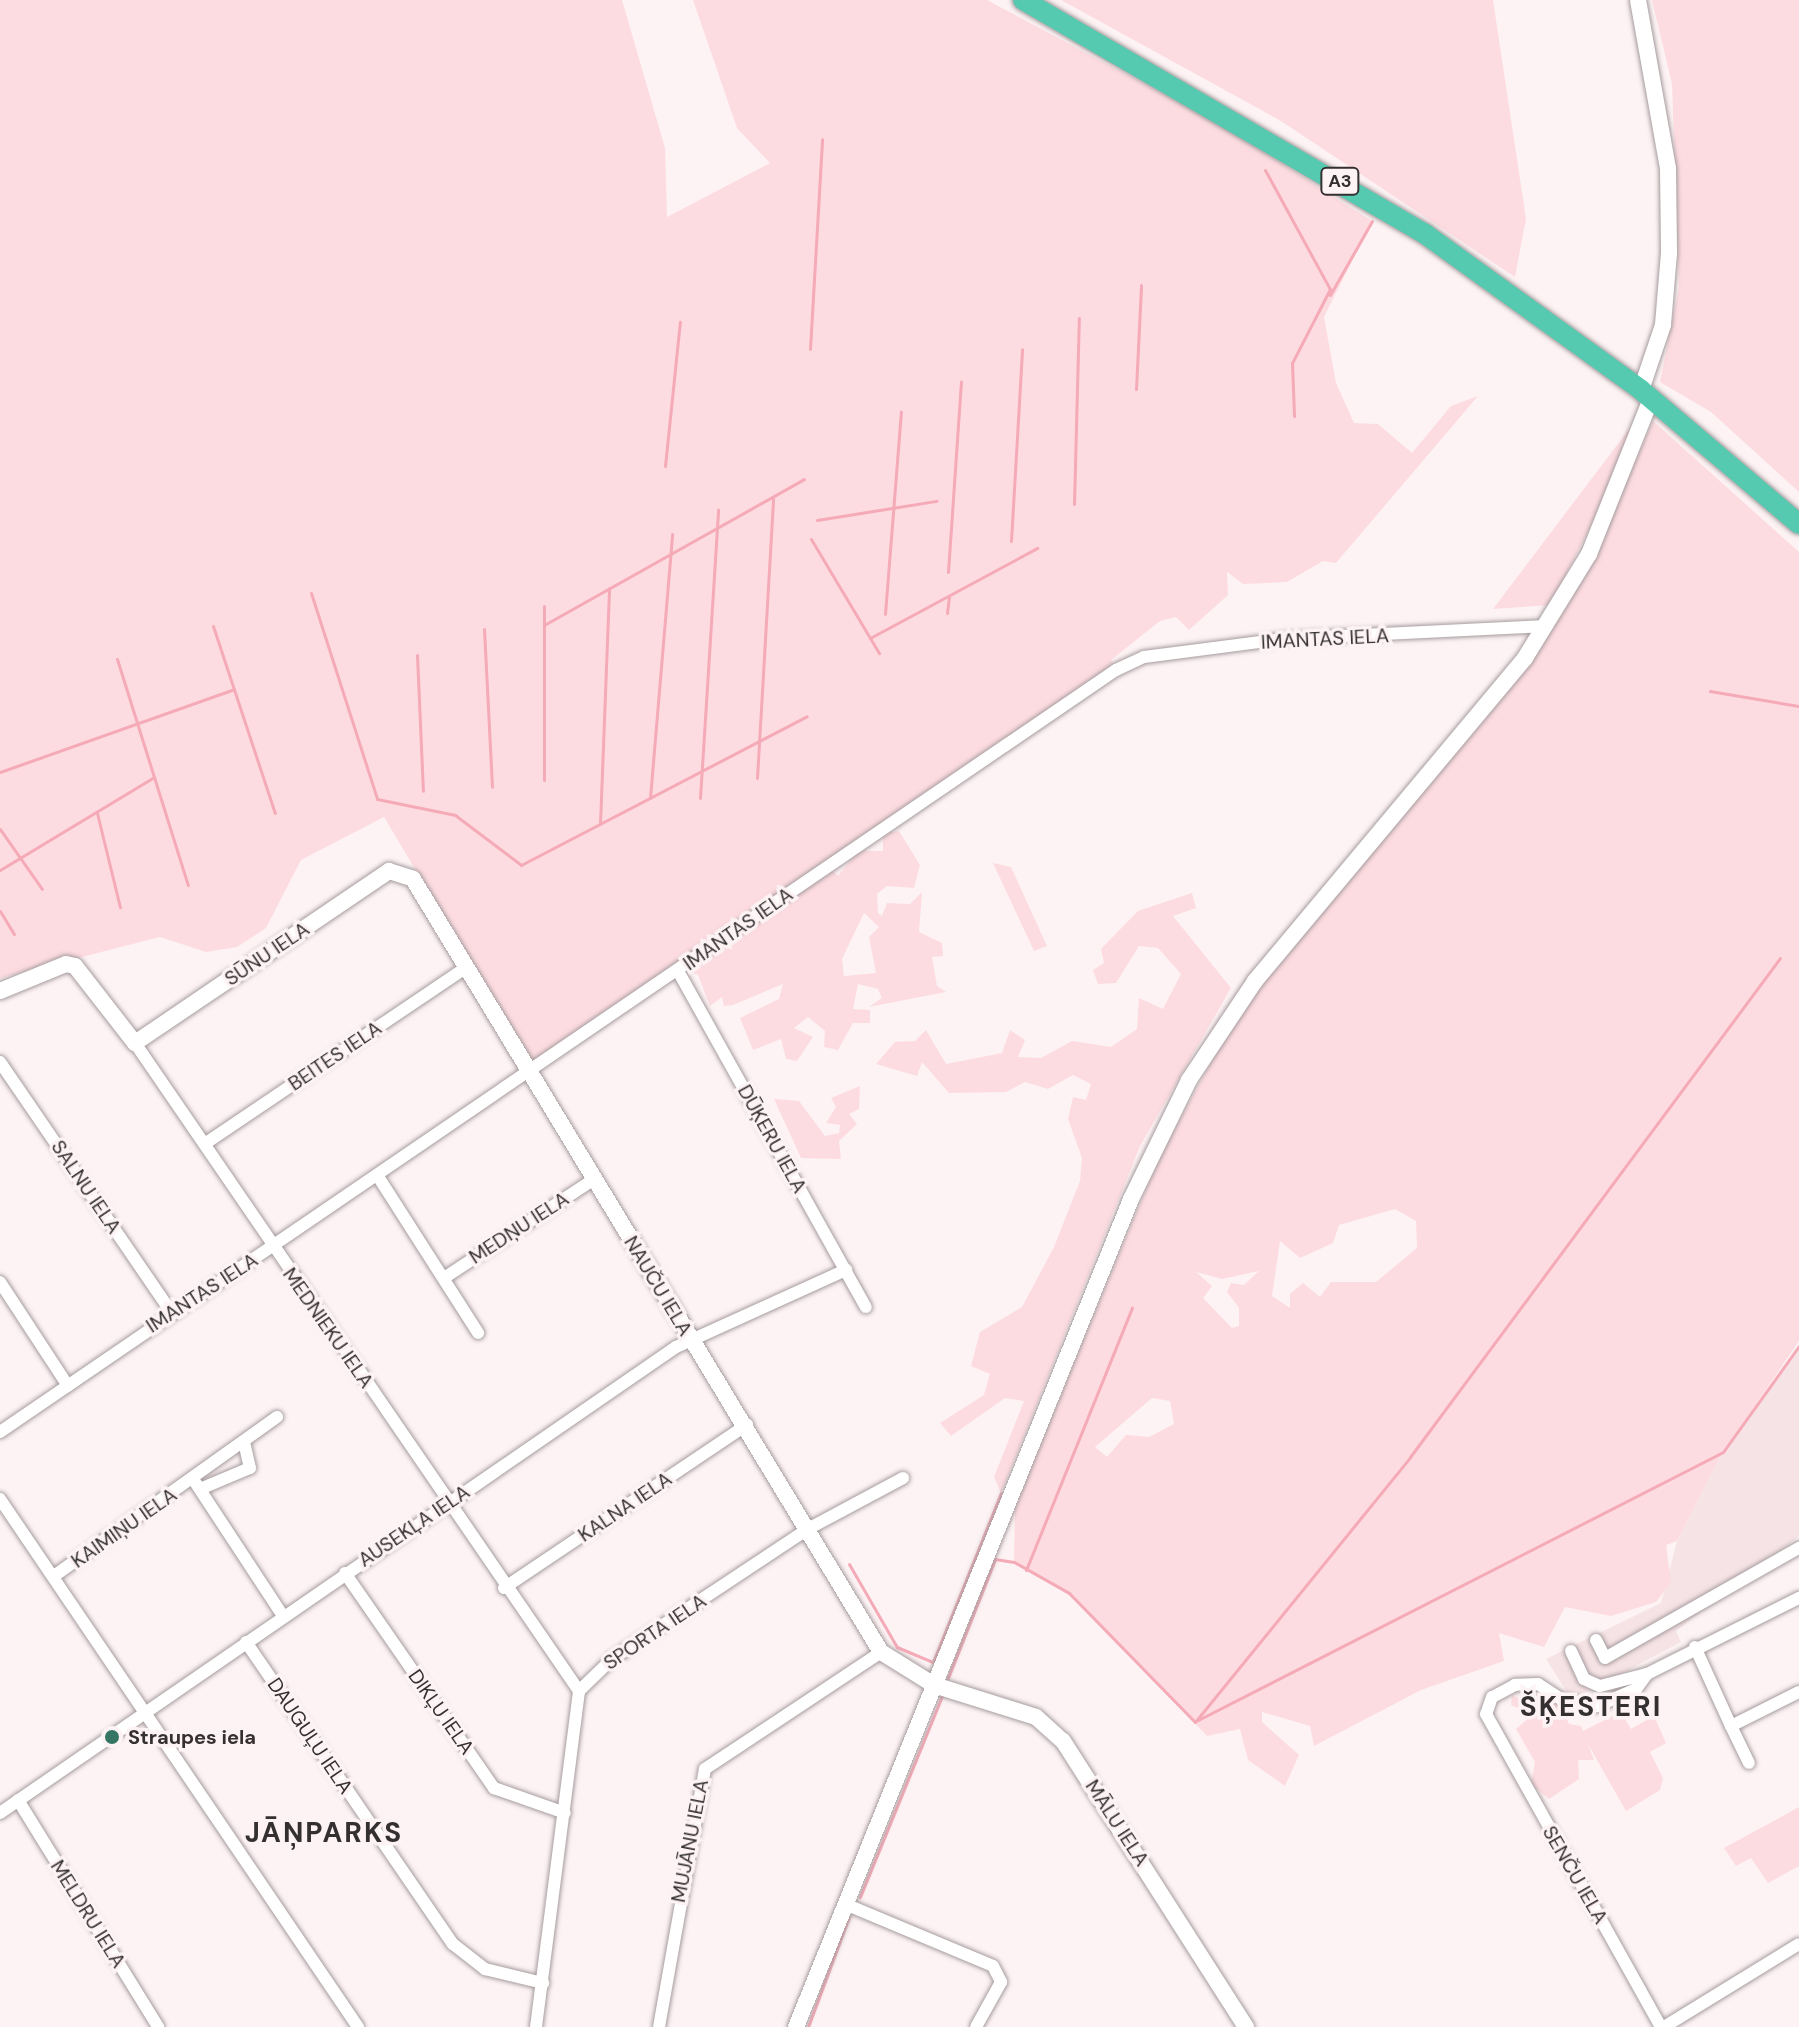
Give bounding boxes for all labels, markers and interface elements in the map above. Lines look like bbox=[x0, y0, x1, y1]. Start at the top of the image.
road number: A3 bbox=[1320, 167, 1360, 195]
street label: IMANTAS IELA bbox=[1260, 624, 1390, 654]
street label: IMANTAS IELA bbox=[679, 882, 797, 976]
street label: SŪNU IELA bbox=[220, 917, 314, 991]
street label: BEITES IELA bbox=[284, 1016, 386, 1096]
street label: DŪĶERU IELA bbox=[732, 1081, 812, 1197]
street label: SALNU IELA bbox=[46, 1136, 126, 1238]
street label: MEDŅU IELA bbox=[465, 1187, 573, 1269]
street label: NAUČU IELA bbox=[619, 1232, 697, 1340]
street label: IMANTAS IELA bbox=[142, 1248, 262, 1338]
street label: MEDNIEKU IELA bbox=[278, 1263, 378, 1393]
street label: KALNA IELA bbox=[574, 1467, 676, 1547]
street label: AUSEKĻA IELA bbox=[354, 1480, 474, 1572]
street label: KAIMIŅU IELA bbox=[67, 1483, 181, 1573]
street label: SPORTA IELA bbox=[599, 1589, 711, 1675]
street label: DIKĻU IELA bbox=[403, 1665, 479, 1759]
street label: DAUGUĻU IELA bbox=[262, 1673, 358, 1799]
district label: ŠĶESTERI bbox=[1520, 1690, 1662, 1724]
place label: Straupes iela bbox=[128, 1725, 256, 1749]
marker: Straupes iela bbox=[103, 1728, 121, 1746]
street label: MĀLU IELA bbox=[1080, 1775, 1154, 1871]
street label: MUJĀNU IELA bbox=[666, 1778, 714, 1904]
district label: JĀŅPARKS bbox=[245, 1816, 403, 1850]
street label: SENČU IELA bbox=[1537, 1822, 1613, 1928]
street label: MELDRU IELA bbox=[45, 1856, 131, 1972]

